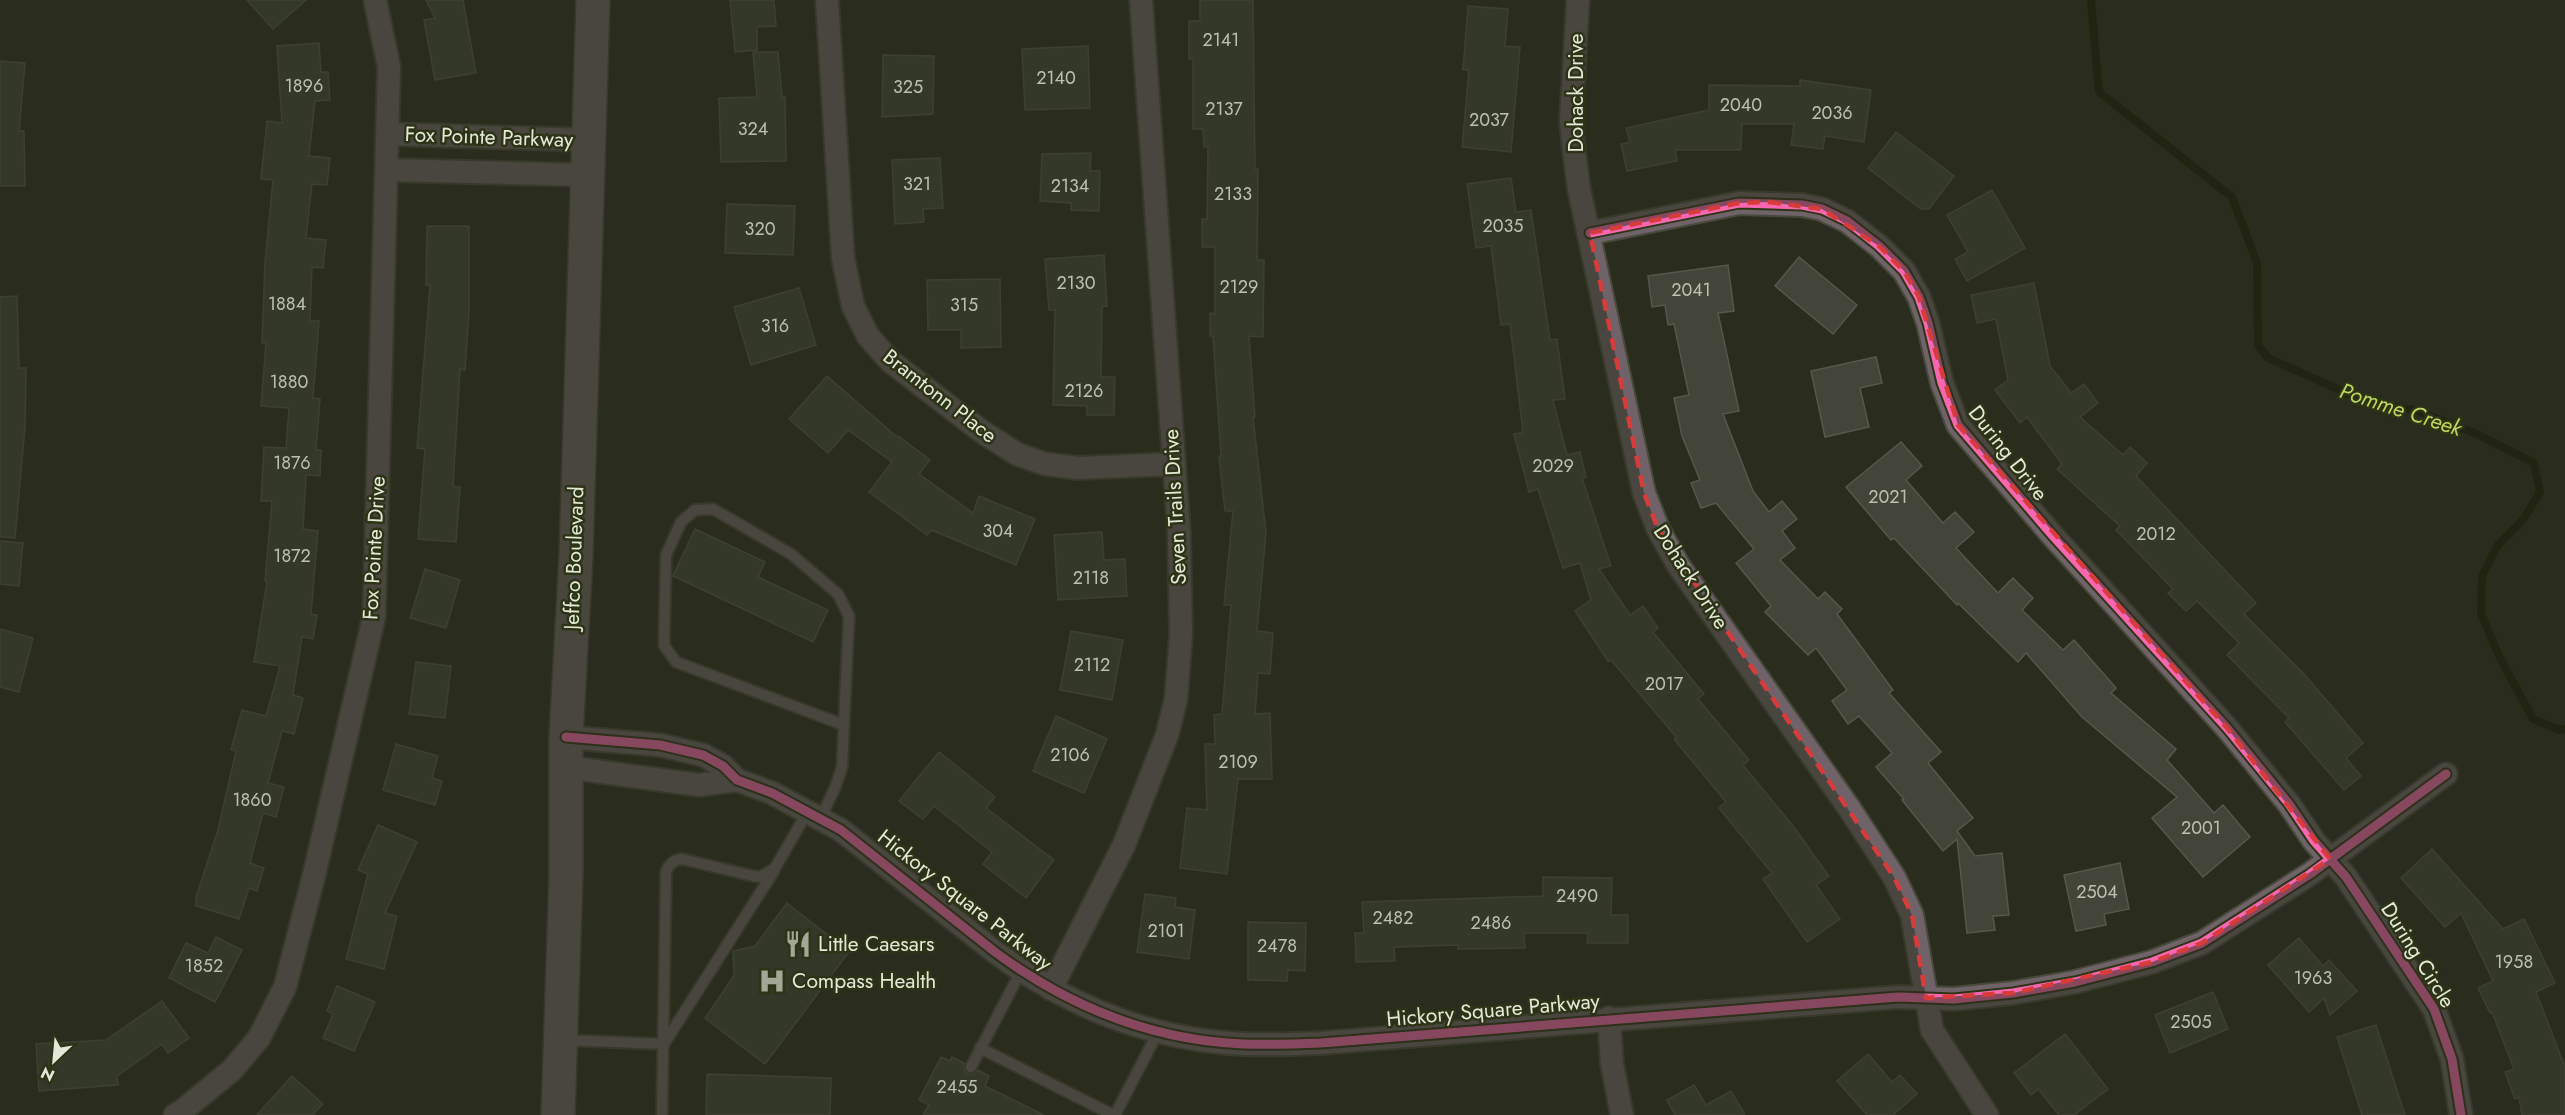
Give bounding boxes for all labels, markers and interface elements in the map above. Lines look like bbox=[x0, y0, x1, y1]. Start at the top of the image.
house number: 2141 bbox=[1203, 27, 1239, 53]
street label: Dohack Drive bbox=[1561, 33, 1591, 153]
house number: 2140 bbox=[1036, 65, 1076, 91]
house number: 1896 bbox=[285, 73, 323, 99]
house number: 325 bbox=[893, 74, 923, 100]
house number: 2040 bbox=[1720, 92, 1762, 118]
house number: 2137 bbox=[1205, 96, 1243, 122]
house number: 2036 bbox=[1811, 100, 1853, 126]
house number: 2037 bbox=[1469, 107, 1510, 133]
house number: 324 bbox=[738, 116, 768, 142]
street label: Fox Pointe Parkway bbox=[404, 119, 574, 155]
house number: 321 bbox=[903, 171, 931, 197]
house number: 2134 bbox=[1051, 173, 1089, 199]
house number: 2133 bbox=[1214, 181, 1252, 207]
house number: 2035 bbox=[1482, 213, 1524, 239]
house number: 320 bbox=[745, 216, 776, 242]
house number: 2130 bbox=[1057, 270, 1096, 296]
house number: 2129 bbox=[1220, 274, 1258, 300]
house number: 2041 bbox=[1671, 277, 1711, 303]
house number: 1884 bbox=[268, 291, 306, 317]
house number: 315 bbox=[950, 292, 978, 318]
house number: 316 bbox=[761, 313, 789, 339]
street label: Bramtonn Place bbox=[877, 342, 1004, 450]
house number: 1880 bbox=[270, 369, 308, 395]
water label: Pomme Creek bbox=[2336, 374, 2468, 444]
house number: 2126 bbox=[1065, 378, 1103, 404]
street label: During Drive bbox=[1961, 399, 2055, 507]
street label: Seven Trails Drive bbox=[1156, 428, 1194, 586]
house number: 1876 bbox=[273, 450, 311, 476]
house number: 2029 bbox=[1532, 453, 1574, 479]
street label: Fox Pointe Drive bbox=[355, 475, 393, 621]
house number: 2021 bbox=[1868, 484, 1908, 510]
street label: Jeffco Boulevard bbox=[556, 486, 591, 633]
house number: 304 bbox=[982, 518, 1014, 544]
street label: Dohack Drive bbox=[1646, 519, 1736, 635]
house number: 2012 bbox=[2136, 521, 2176, 547]
house number: 1872 bbox=[273, 543, 311, 569]
house number: 2118 bbox=[1073, 565, 1109, 591]
house number: 2112 bbox=[1074, 652, 1110, 678]
house number: 2017 bbox=[1645, 671, 1684, 697]
house number: 2106 bbox=[1050, 742, 1090, 768]
house number: 2109 bbox=[1218, 749, 1258, 775]
house number: 1860 bbox=[232, 787, 272, 813]
house number: 2001 bbox=[2181, 815, 2221, 841]
street label: Hickory Square Parkway bbox=[871, 822, 1059, 978]
house number: 2504 bbox=[2076, 879, 2118, 905]
house number: 2490 bbox=[1556, 883, 1598, 909]
street label: During Circle bbox=[2374, 896, 2463, 1014]
house number: 2482 bbox=[1373, 905, 1413, 931]
house number: 2486 bbox=[1471, 910, 1511, 936]
house number: 2101 bbox=[1147, 918, 1185, 944]
restaurant icon: Little Caesars bbox=[783, 929, 813, 959]
place label: Little Caesars bbox=[818, 929, 934, 959]
house number: 2478 bbox=[1257, 933, 1297, 959]
house number: 1958 bbox=[2495, 949, 2533, 975]
house number: 1852 bbox=[185, 953, 223, 979]
house number: 1963 bbox=[2294, 965, 2333, 991]
hospital icon: Compass Health bbox=[757, 966, 787, 996]
place label: Compass Health bbox=[792, 966, 936, 996]
street label: Hickory Square Parkway bbox=[1385, 986, 1602, 1034]
house number: 2505 bbox=[2170, 1009, 2212, 1035]
north arrow bbox=[24, 1031, 84, 1091]
text: N bbox=[37, 1061, 58, 1087]
house number: 2455 bbox=[936, 1074, 978, 1100]

